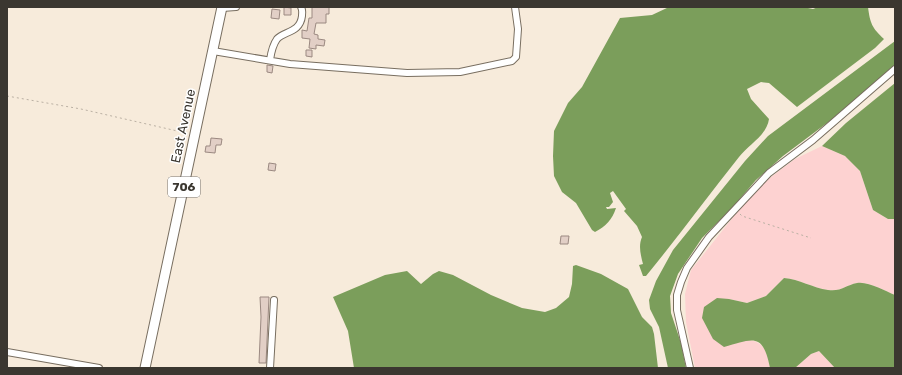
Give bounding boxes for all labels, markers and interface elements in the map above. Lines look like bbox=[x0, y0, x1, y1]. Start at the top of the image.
street label: East Avenue bbox=[168, 88, 198, 164]
road number: 706 bbox=[168, 177, 200, 197]

